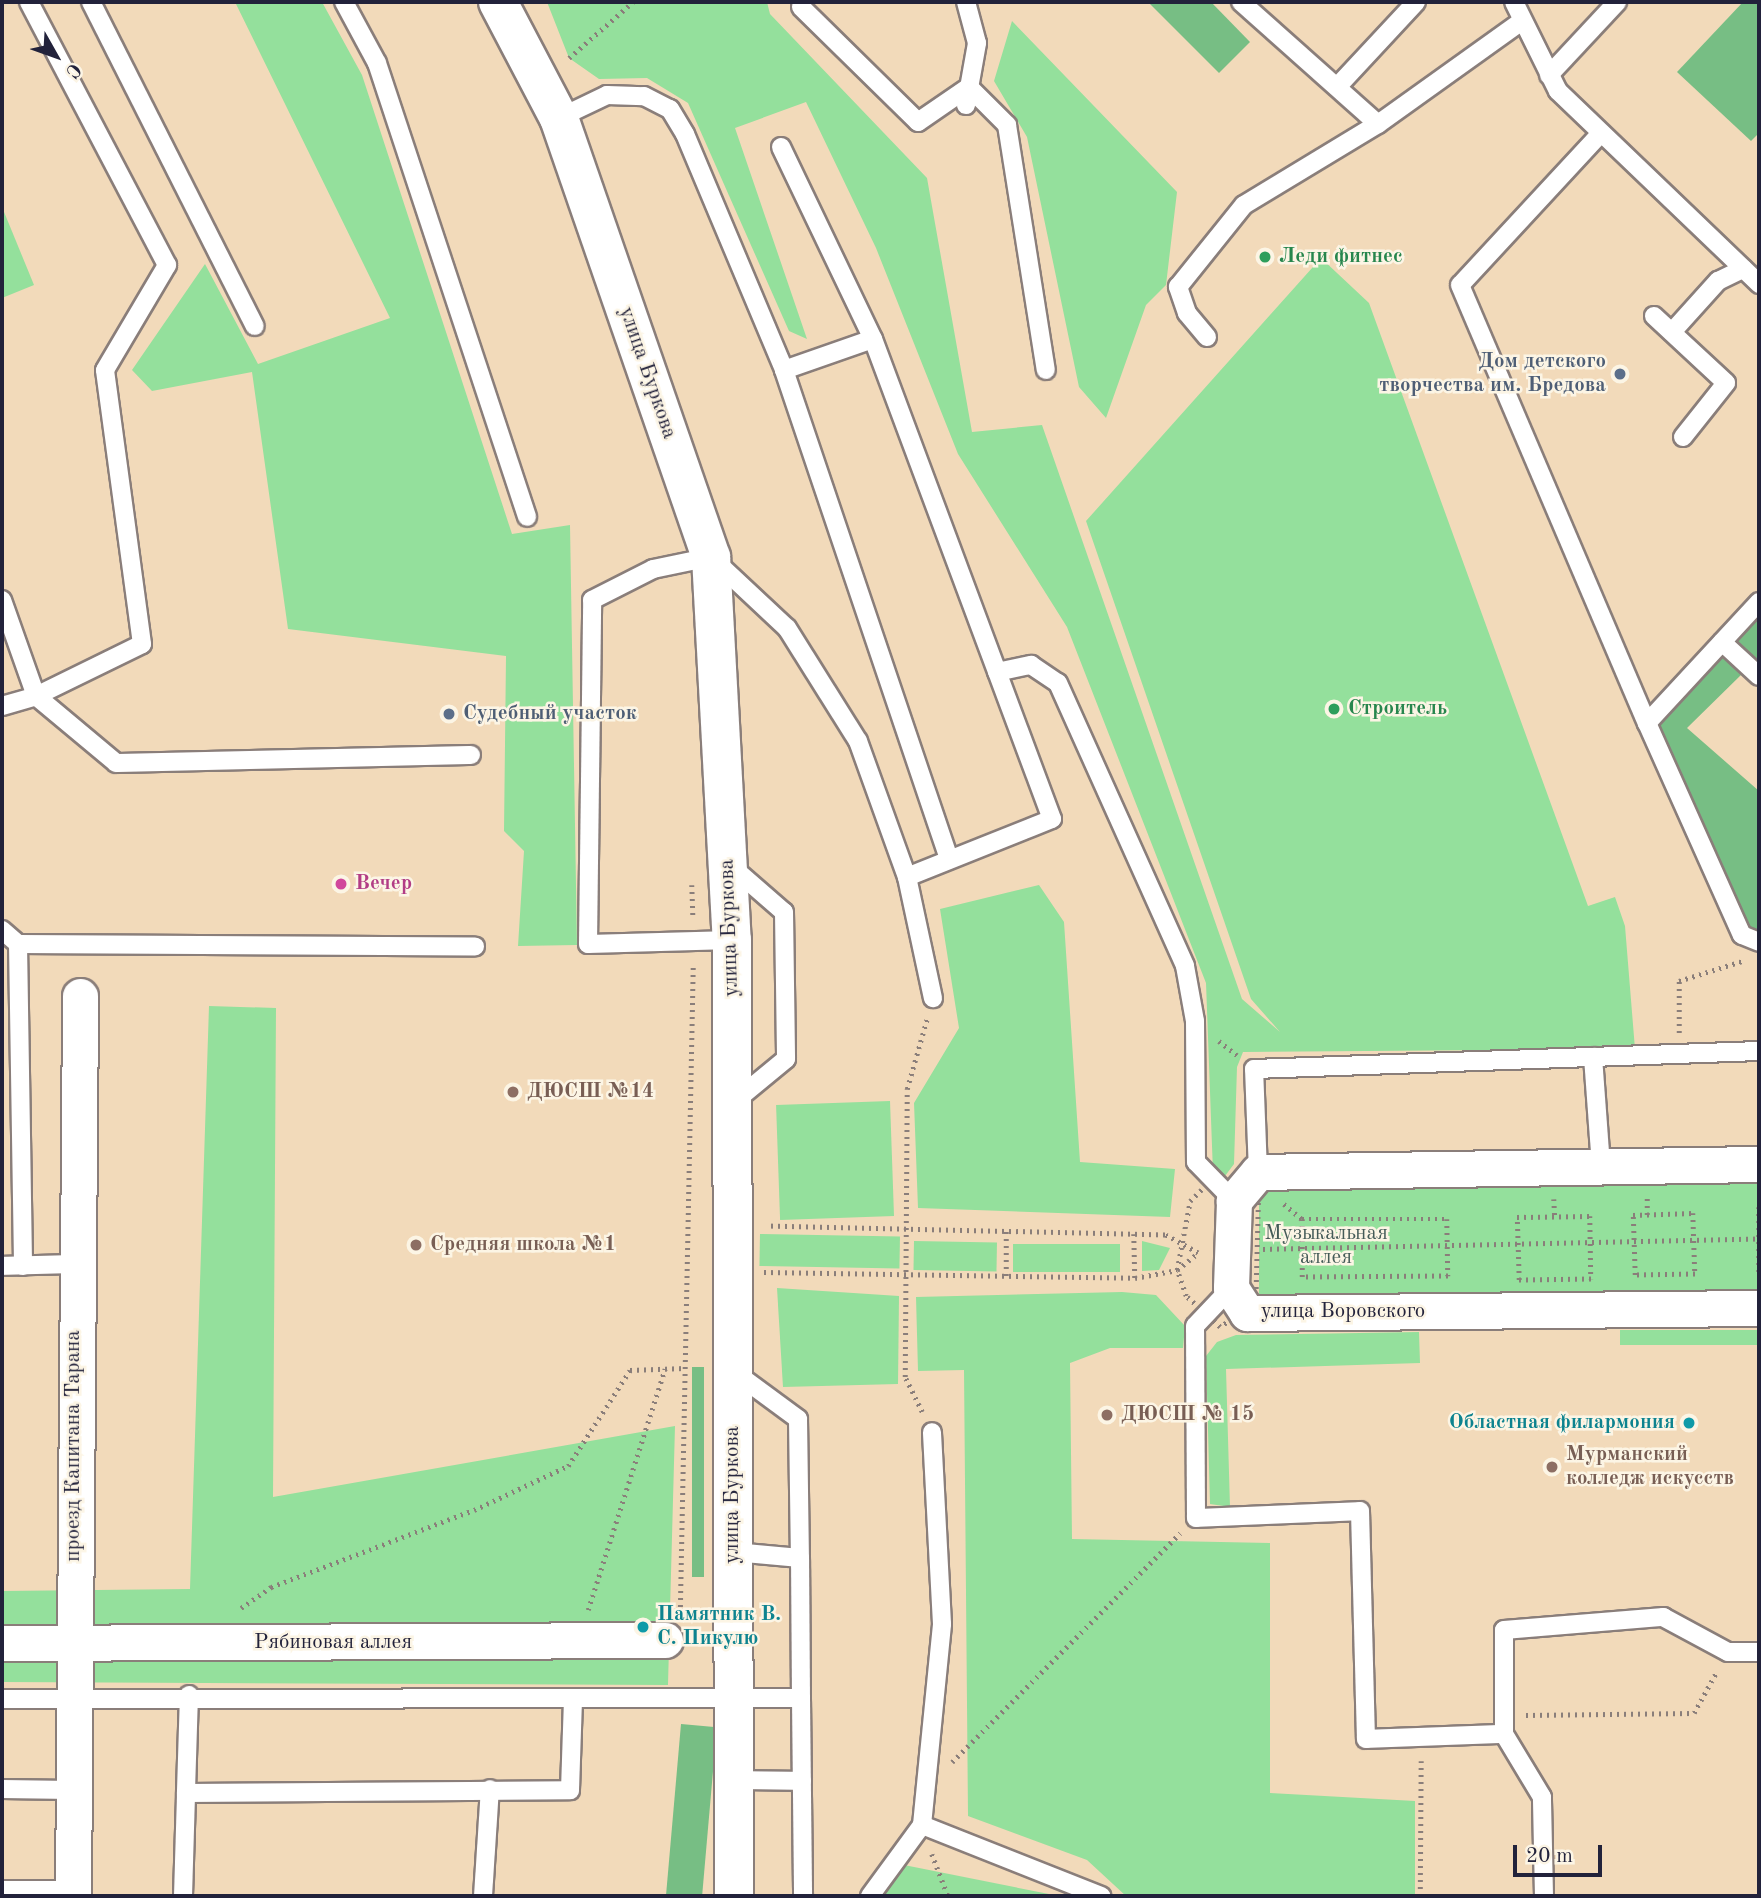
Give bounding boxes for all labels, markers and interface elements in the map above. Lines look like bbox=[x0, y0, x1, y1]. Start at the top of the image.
north arrow bbox=[21, 21, 91, 91]
text: С bbox=[61, 59, 84, 81]
place label: Леди фитнес bbox=[1279, 244, 1403, 270]
marker: Леди фитнес bbox=[1257, 249, 1273, 265]
street label: улица Буркова bbox=[613, 304, 681, 442]
place label: Дом детского творчества им. Бредова bbox=[1379, 349, 1606, 399]
marker: Дом детского творчества им. Бредова bbox=[1612, 366, 1628, 382]
place label: Строитель bbox=[1348, 696, 1447, 722]
place label: Судебный участок bbox=[463, 701, 637, 727]
marker: Строитель bbox=[1326, 701, 1342, 717]
marker: Судебный участок bbox=[441, 706, 457, 722]
street label: улица Буркова bbox=[715, 859, 745, 997]
place label: Вечер bbox=[355, 871, 412, 897]
marker: Вечер bbox=[333, 876, 349, 892]
place label: ДЮСШ №14 bbox=[527, 1079, 654, 1105]
marker: ДЮСШ №14 bbox=[505, 1084, 521, 1100]
park label: Музыкальная аллея bbox=[1264, 1221, 1388, 1271]
place label: Средняя школа №1 bbox=[430, 1232, 616, 1258]
marker: Средняя школа №1 bbox=[408, 1237, 424, 1253]
street label: улица Воровского bbox=[1261, 1299, 1425, 1325]
street label: проезд Капитана Тарана bbox=[61, 1330, 87, 1562]
place label: ДЮСШ № 15 bbox=[1121, 1402, 1254, 1428]
marker: ДЮСШ № 15 bbox=[1099, 1407, 1115, 1423]
place label: Областная филармония bbox=[1449, 1410, 1675, 1436]
marker: Областная филармония bbox=[1681, 1415, 1697, 1431]
street label: улица Буркова bbox=[720, 1426, 746, 1564]
place label: Мурманский колледж искусств bbox=[1566, 1442, 1734, 1492]
marker: Мурманский колледж искусств bbox=[1544, 1459, 1560, 1475]
place label: Памятник В. С. Пикулю bbox=[657, 1602, 781, 1652]
marker: Памятник В. С. Пикулю bbox=[635, 1619, 651, 1635]
street label: Рябиновая аллея bbox=[254, 1630, 412, 1656]
scale bar bbox=[1516, 1832, 1605, 1876]
text: 20 m bbox=[1526, 1846, 1573, 1867]

